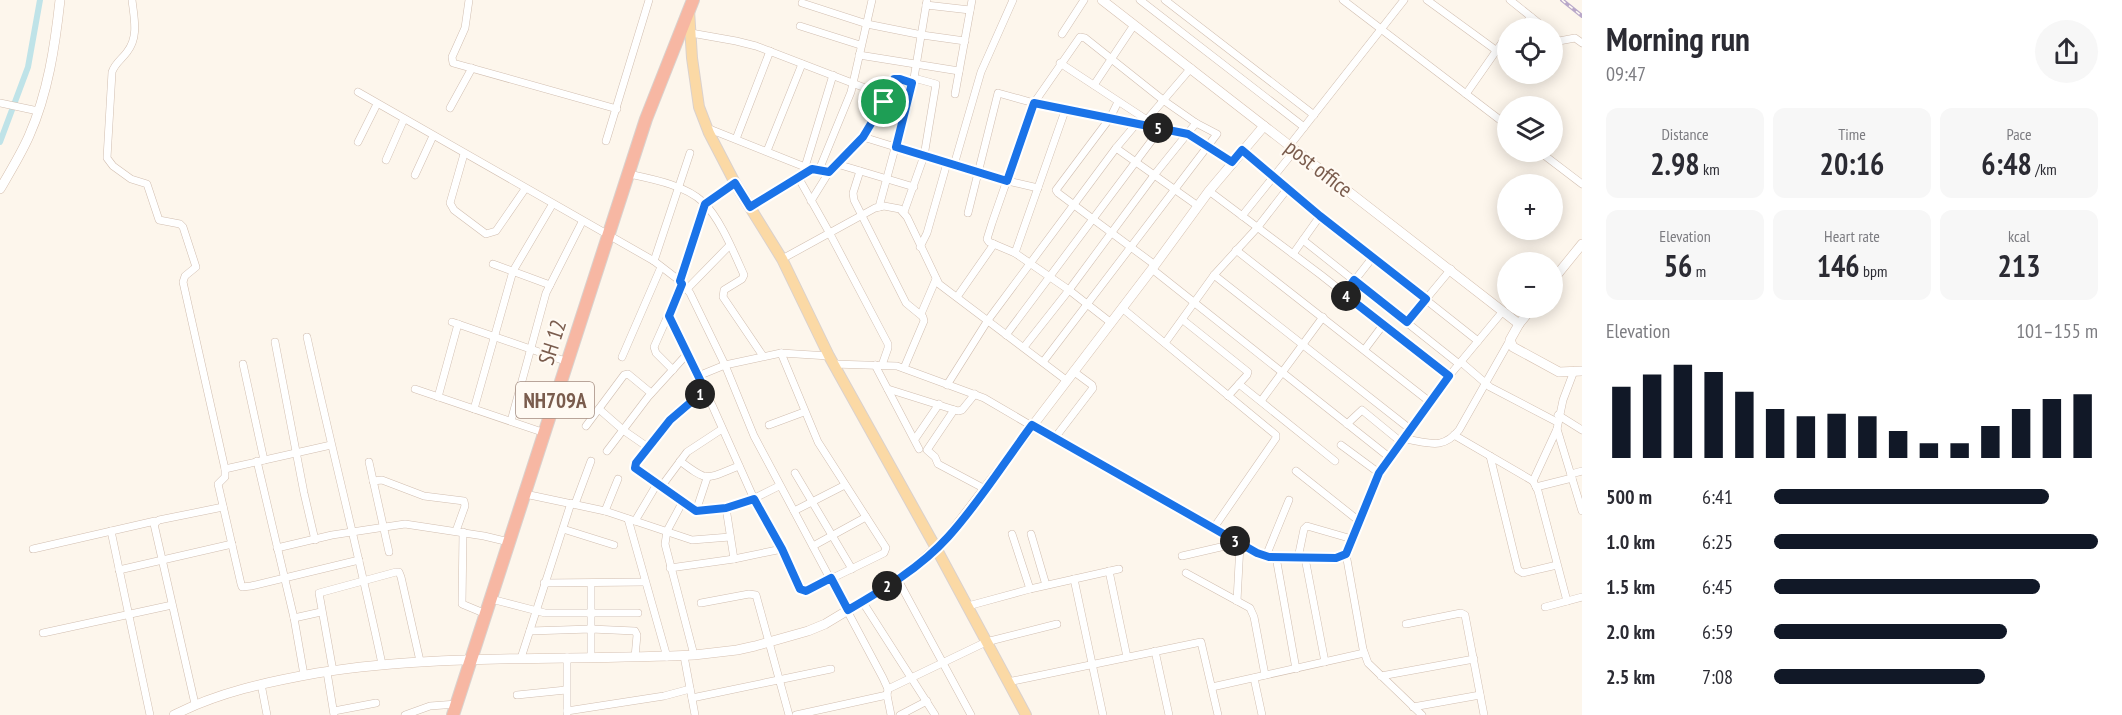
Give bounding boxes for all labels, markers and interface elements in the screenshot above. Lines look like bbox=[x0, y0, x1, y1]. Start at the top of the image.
text: Morning run bbox=[1606, 17, 1750, 60]
map controls bbox=[1497, 18, 1563, 318]
button: locate bbox=[1497, 18, 1563, 84]
button: share bbox=[2035, 20, 2098, 83]
text: 09:47 bbox=[1606, 61, 1646, 87]
pin bbox=[858, 76, 909, 127]
icon: arrive bbox=[867, 85, 900, 118]
button: layers bbox=[1497, 96, 1563, 162]
pin: 5 bbox=[1143, 113, 1173, 143]
text: 5 bbox=[1154, 118, 1162, 138]
text: Distance bbox=[1661, 124, 1709, 144]
text: Time bbox=[1838, 124, 1866, 144]
text: Pace bbox=[2006, 124, 2032, 144]
street label: post office bbox=[1280, 133, 1358, 203]
text: 2.98 bbox=[1650, 144, 1700, 183]
text: 20:16 bbox=[1820, 144, 1884, 183]
text: 6:48 bbox=[1981, 144, 2032, 183]
text: km bbox=[1700, 159, 1720, 179]
text: /km bbox=[2032, 159, 2057, 179]
button: + bbox=[1497, 174, 1563, 240]
text: Elevation bbox=[1659, 226, 1711, 246]
text: Heart rate bbox=[1824, 226, 1880, 246]
text: kcal bbox=[2008, 226, 2030, 246]
text: 56 bbox=[1664, 246, 1692, 285]
text: 146 bbox=[1817, 246, 1860, 285]
text: 213 bbox=[1997, 246, 2041, 285]
button: − bbox=[1497, 252, 1563, 318]
text: m bbox=[1692, 261, 1706, 281]
text: bpm bbox=[1860, 261, 1887, 281]
pin: 4 bbox=[1331, 281, 1361, 311]
text: 4 bbox=[1342, 286, 1350, 306]
street label: SH 12 bbox=[532, 316, 572, 368]
text: Elevation bbox=[1606, 318, 1670, 344]
text: 101–155 m bbox=[2016, 318, 2098, 344]
pin: 1 bbox=[685, 379, 715, 409]
road number: NH709A bbox=[516, 382, 594, 418]
text: 1 bbox=[696, 384, 704, 404]
text: 500 m bbox=[1606, 484, 1652, 510]
text: 6:41 bbox=[1702, 484, 1733, 510]
pin: 3 bbox=[1220, 526, 1250, 556]
text: 1.0 km bbox=[1606, 529, 1655, 555]
text: 6:25 bbox=[1702, 529, 1733, 555]
text: 3 bbox=[1231, 531, 1239, 551]
pin: 2 bbox=[872, 571, 902, 601]
text: 1.5 km bbox=[1606, 574, 1655, 600]
text: 6:45 bbox=[1702, 574, 1733, 600]
text: 2 bbox=[883, 576, 891, 596]
text: 2.0 km bbox=[1606, 619, 1655, 645]
text: 6:59 bbox=[1702, 619, 1733, 645]
text: 2.5 km bbox=[1606, 664, 1655, 690]
text: 7:08 bbox=[1702, 664, 1733, 690]

